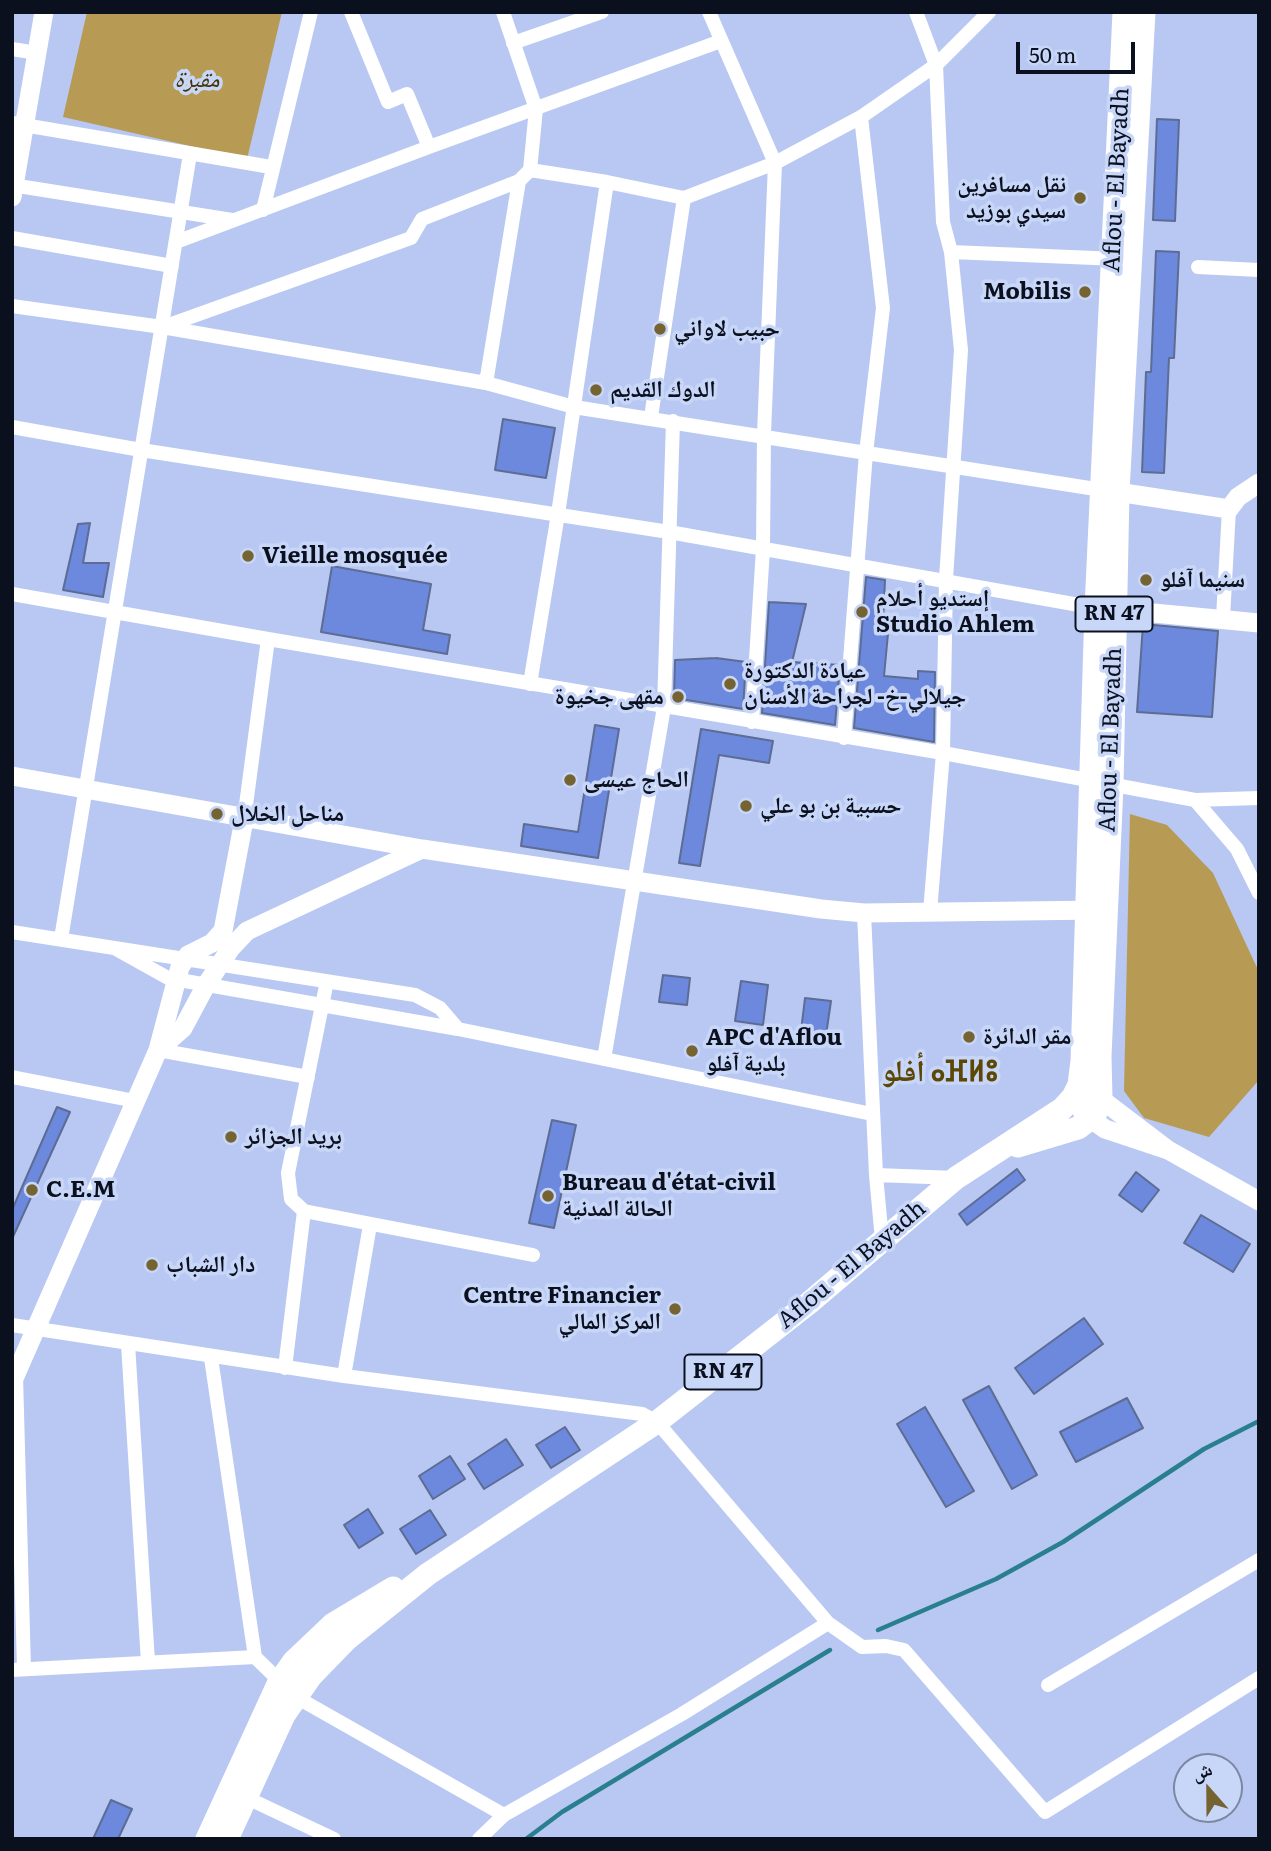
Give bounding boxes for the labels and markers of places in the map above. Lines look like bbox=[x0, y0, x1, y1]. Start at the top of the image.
place label: نقل مسافرين سيدي بوزيد bbox=[957, 171, 1066, 225]
marker: نقل مسافرين سيدي بوزيد bbox=[1072, 190, 1088, 206]
place label: Mobilis bbox=[983, 278, 1071, 306]
marker: Mobilis bbox=[1077, 284, 1093, 300]
place label: حبيب لاواني bbox=[674, 315, 780, 343]
marker: حبيب لاواني bbox=[652, 321, 668, 337]
place label: الدوك القديم bbox=[610, 376, 716, 404]
marker: الدوك القديم bbox=[588, 382, 604, 398]
place label: Vieille mosquée bbox=[262, 542, 448, 570]
marker: Vieille mosquée bbox=[240, 548, 256, 564]
place label: سنيما آفلو bbox=[1160, 566, 1245, 594]
marker: سنيما آفلو bbox=[1138, 572, 1154, 588]
place label: إستديو أحلام Studio Ahlem bbox=[876, 585, 1035, 639]
marker: إستديو أحلام Studio Ahlem bbox=[854, 604, 870, 620]
place label: عيادة الدكتورة جيلالي-خ- لجراحة الأسنان bbox=[744, 657, 966, 711]
marker: عيادة الدكتورة جيلالي-خ- لجراحة الأسنان bbox=[722, 676, 738, 692]
place label: مقهى جخيوة bbox=[555, 683, 664, 711]
marker: مقهى جخيوة bbox=[670, 689, 686, 705]
place label: الحاج عيسى bbox=[584, 766, 689, 794]
marker: الحاج عيسى bbox=[562, 772, 578, 788]
place label: حسبية بن بو علي bbox=[760, 792, 902, 820]
marker: حسبية بن بو علي bbox=[738, 798, 754, 814]
place label: مناحل الخلال bbox=[231, 800, 344, 828]
marker: مناحل الخلال bbox=[209, 806, 225, 822]
place label: مقر الدائرة bbox=[983, 1023, 1071, 1051]
place label: APC d'Aflou بلدية آفلو bbox=[706, 1024, 842, 1078]
marker: مقر الدائرة bbox=[961, 1029, 977, 1045]
marker: APC d'Aflou بلدية آفلو bbox=[684, 1043, 700, 1059]
place label: بريد الجزائر bbox=[245, 1123, 342, 1151]
marker: بريد الجزائر bbox=[223, 1129, 239, 1145]
place label: Bureau d'état-civil الحالة المدنية bbox=[562, 1169, 776, 1223]
place label: C.E.M bbox=[46, 1176, 115, 1204]
marker: C.E.M bbox=[24, 1182, 40, 1198]
marker: Bureau d'état-civil الحالة المدنية bbox=[540, 1188, 556, 1204]
place label: دار الشباب bbox=[166, 1251, 255, 1279]
marker: دار الشباب bbox=[144, 1257, 160, 1273]
place label: Centre Financier المركز المالي bbox=[463, 1282, 661, 1336]
marker: Centre Financier المركز المالي bbox=[667, 1301, 683, 1317]

